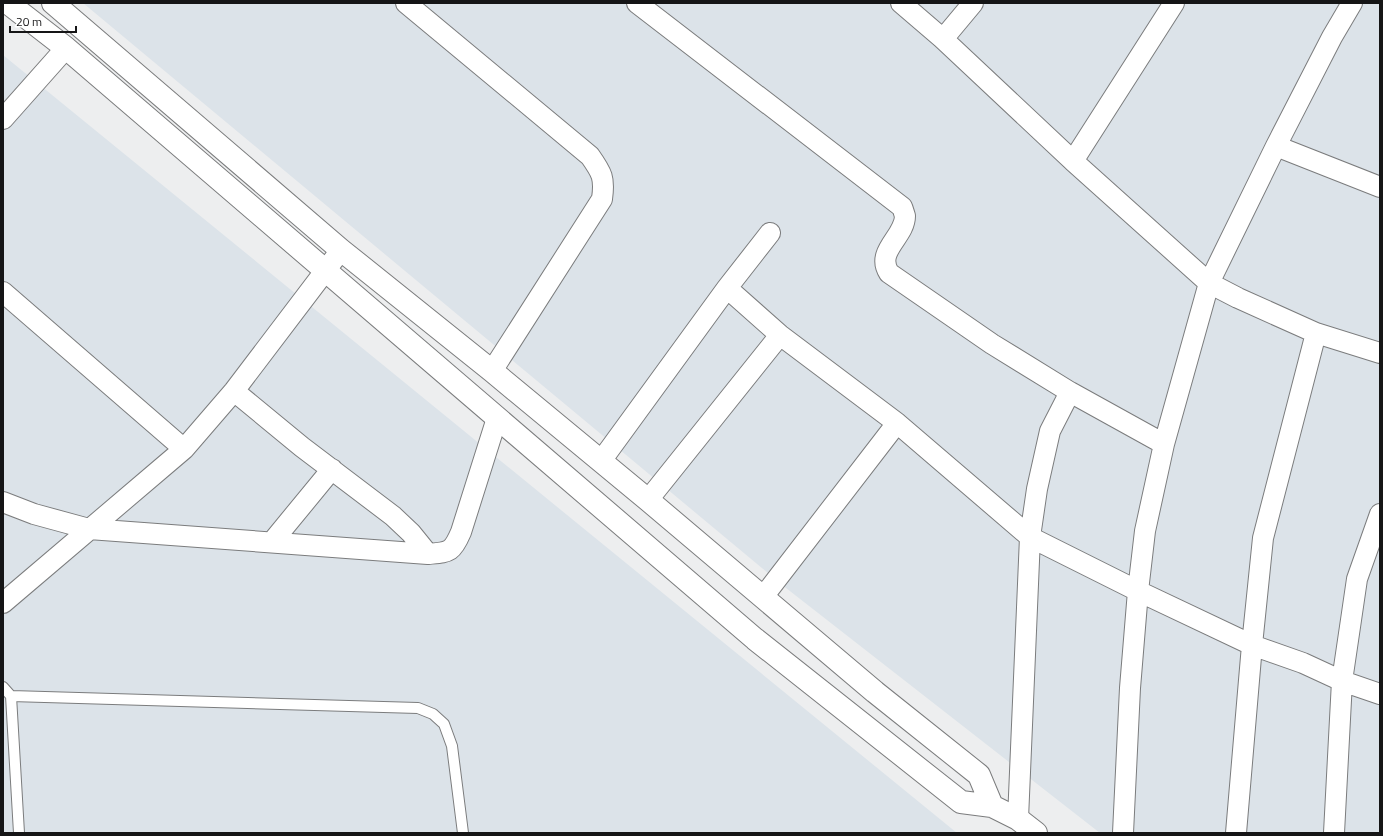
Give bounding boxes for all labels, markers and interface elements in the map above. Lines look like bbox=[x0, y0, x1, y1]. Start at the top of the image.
scale bar bbox=[10, 8, 76, 34]
text: 20 m bbox=[16, 12, 42, 31]

